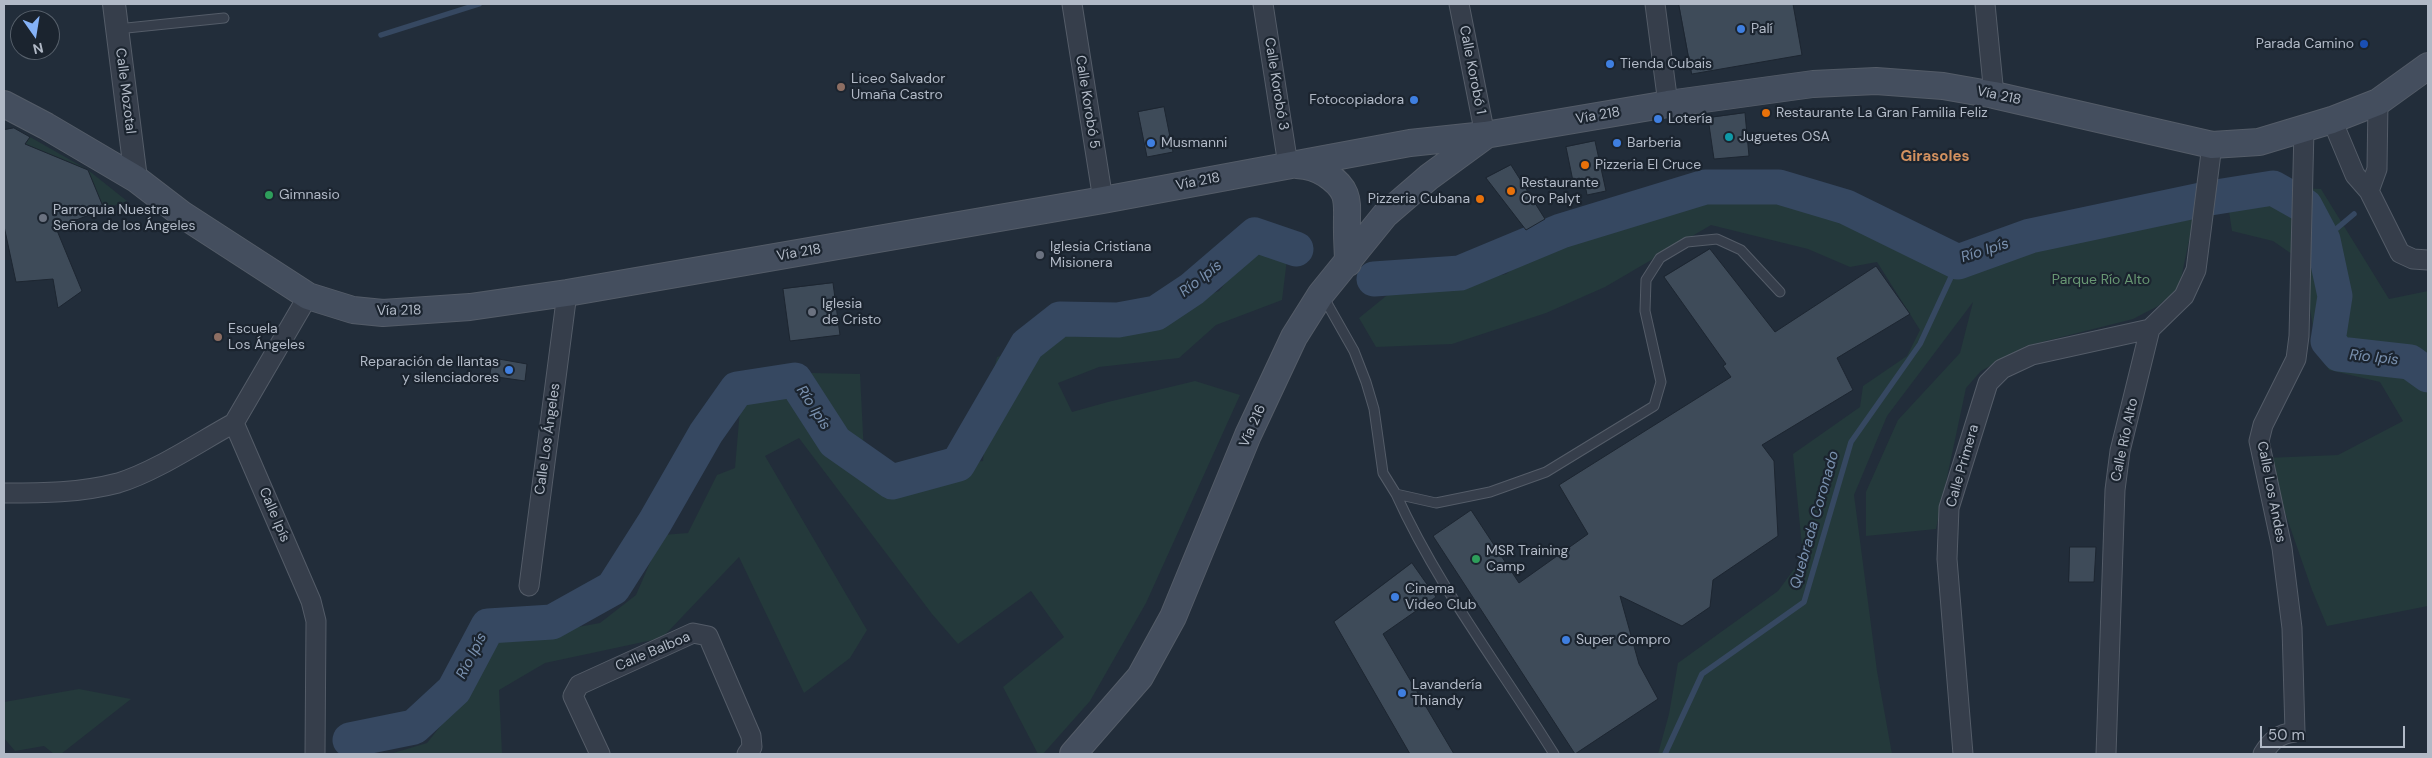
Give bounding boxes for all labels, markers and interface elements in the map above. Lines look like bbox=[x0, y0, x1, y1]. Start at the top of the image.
north arrow bbox=[10, 10, 60, 60]
place label: Palí bbox=[1751, 21, 1773, 37]
marker: Palí bbox=[1735, 23, 1747, 35]
street label: Calle Korobó 1 bbox=[1455, 24, 1489, 116]
street label: Calle Korobó 3 bbox=[1260, 36, 1292, 132]
place label: Parada Camino bbox=[2256, 36, 2354, 52]
marker: Parada Camino bbox=[2358, 38, 2370, 50]
text: N bbox=[31, 39, 45, 59]
street label: Calle Mozotal bbox=[111, 47, 139, 135]
street label: Calle Korobó 5 bbox=[1071, 54, 1103, 150]
place label: Tienda Cubais bbox=[1620, 56, 1712, 72]
marker: Tienda Cubais bbox=[1604, 58, 1616, 70]
place label: Liceo Salvador Umaña Castro bbox=[851, 71, 945, 104]
marker: Liceo Salvador Umaña Castro bbox=[835, 81, 847, 93]
street label: Vía 218 bbox=[1975, 83, 2023, 109]
place label: Fotocopiadora bbox=[1309, 92, 1404, 108]
marker: Fotocopiadora bbox=[1408, 94, 1420, 106]
street label: Vía 218 bbox=[1574, 104, 1622, 128]
place label: Restaurante La Gran Familia Feliz bbox=[1776, 105, 1988, 121]
marker: Restaurante La Gran Familia Feliz bbox=[1760, 107, 1772, 119]
place label: Lotería bbox=[1668, 111, 1712, 127]
marker: Lotería bbox=[1652, 113, 1664, 125]
place label: Juguetes OSA bbox=[1739, 129, 1830, 145]
marker: Juguetes OSA bbox=[1723, 131, 1735, 143]
place label: Musmanni bbox=[1161, 135, 1227, 151]
place label: Barberia bbox=[1627, 135, 1681, 151]
marker: Musmanni bbox=[1145, 137, 1157, 149]
marker: Barberia bbox=[1611, 137, 1623, 149]
district label: Girasoles bbox=[1901, 148, 1969, 166]
place label: Pizzeria El Cruce bbox=[1595, 157, 1701, 173]
marker: Pizzeria El Cruce bbox=[1579, 159, 1591, 171]
street label: Vía 218 bbox=[1174, 169, 1222, 195]
place label: Restaurante Oro Palyt bbox=[1521, 175, 1599, 208]
marker: Restaurante Oro Palyt bbox=[1505, 185, 1517, 197]
place label: Gimnasio bbox=[279, 187, 340, 203]
marker: Gimnasio bbox=[263, 189, 275, 201]
place label: Pizzeria Cubana bbox=[1368, 191, 1470, 207]
marker: Pizzeria Cubana bbox=[1474, 193, 1486, 205]
place label: Parroquia Nuestra Señora de los Ángeles bbox=[53, 202, 195, 234]
marker: Parroquia Nuestra Señora de los Ángeles bbox=[37, 212, 49, 224]
water label: Río Ipís bbox=[1959, 235, 2011, 267]
place label: Iglesia Cristiana Misionera bbox=[1050, 239, 1151, 272]
street label: Vía 218 bbox=[775, 241, 823, 265]
marker: Iglesia Cristiana Misionera bbox=[1034, 249, 1046, 261]
water label: Río Ipís bbox=[1176, 257, 1226, 301]
park label: Parque Río Alto bbox=[2052, 272, 2150, 288]
place label: Iglesia de Cristo bbox=[822, 296, 881, 328]
street label: Vía 218 bbox=[376, 302, 422, 320]
marker: Iglesia de Cristo bbox=[806, 306, 818, 318]
place label: Escuela Los Ángeles bbox=[228, 321, 305, 354]
marker: Escuela Los Ángeles bbox=[212, 331, 224, 343]
water label: Río Ipís bbox=[2349, 346, 2399, 370]
place label: Reparación de llantas y silenciadores bbox=[360, 354, 499, 387]
marker: Reparación de llantas y silenciadores bbox=[503, 364, 515, 376]
street label: Calle Los Ángeles bbox=[532, 382, 564, 496]
water label: Río Ipís bbox=[792, 382, 834, 434]
street label: Calle Río Alto bbox=[2108, 397, 2142, 483]
street label: Vía 216 bbox=[1236, 402, 1270, 450]
street label: Calle Primera bbox=[1943, 423, 1983, 509]
street label: Calle Los Andes bbox=[2253, 440, 2289, 544]
water label: Quebrada Coronado bbox=[1787, 449, 1843, 591]
street label: Calle Ipís bbox=[255, 485, 293, 545]
place label: MSR Training Camp bbox=[1486, 543, 1568, 576]
marker: MSR Training Camp bbox=[1470, 553, 1482, 565]
place label: Cinema Video Club bbox=[1405, 581, 1476, 614]
marker: Cinema Video Club bbox=[1389, 591, 1401, 603]
street label: Calle Balboa bbox=[613, 629, 693, 675]
water label: Río Ipís bbox=[453, 630, 491, 682]
place label: Super Compro bbox=[1576, 632, 1671, 648]
marker: Super Compro bbox=[1560, 634, 1572, 646]
place label: Lavandería Thiandy bbox=[1412, 677, 1482, 710]
marker: Lavandería Thiandy bbox=[1396, 687, 1408, 699]
scale bar bbox=[2262, 716, 2407, 748]
text: 50 m bbox=[2268, 725, 2305, 745]

